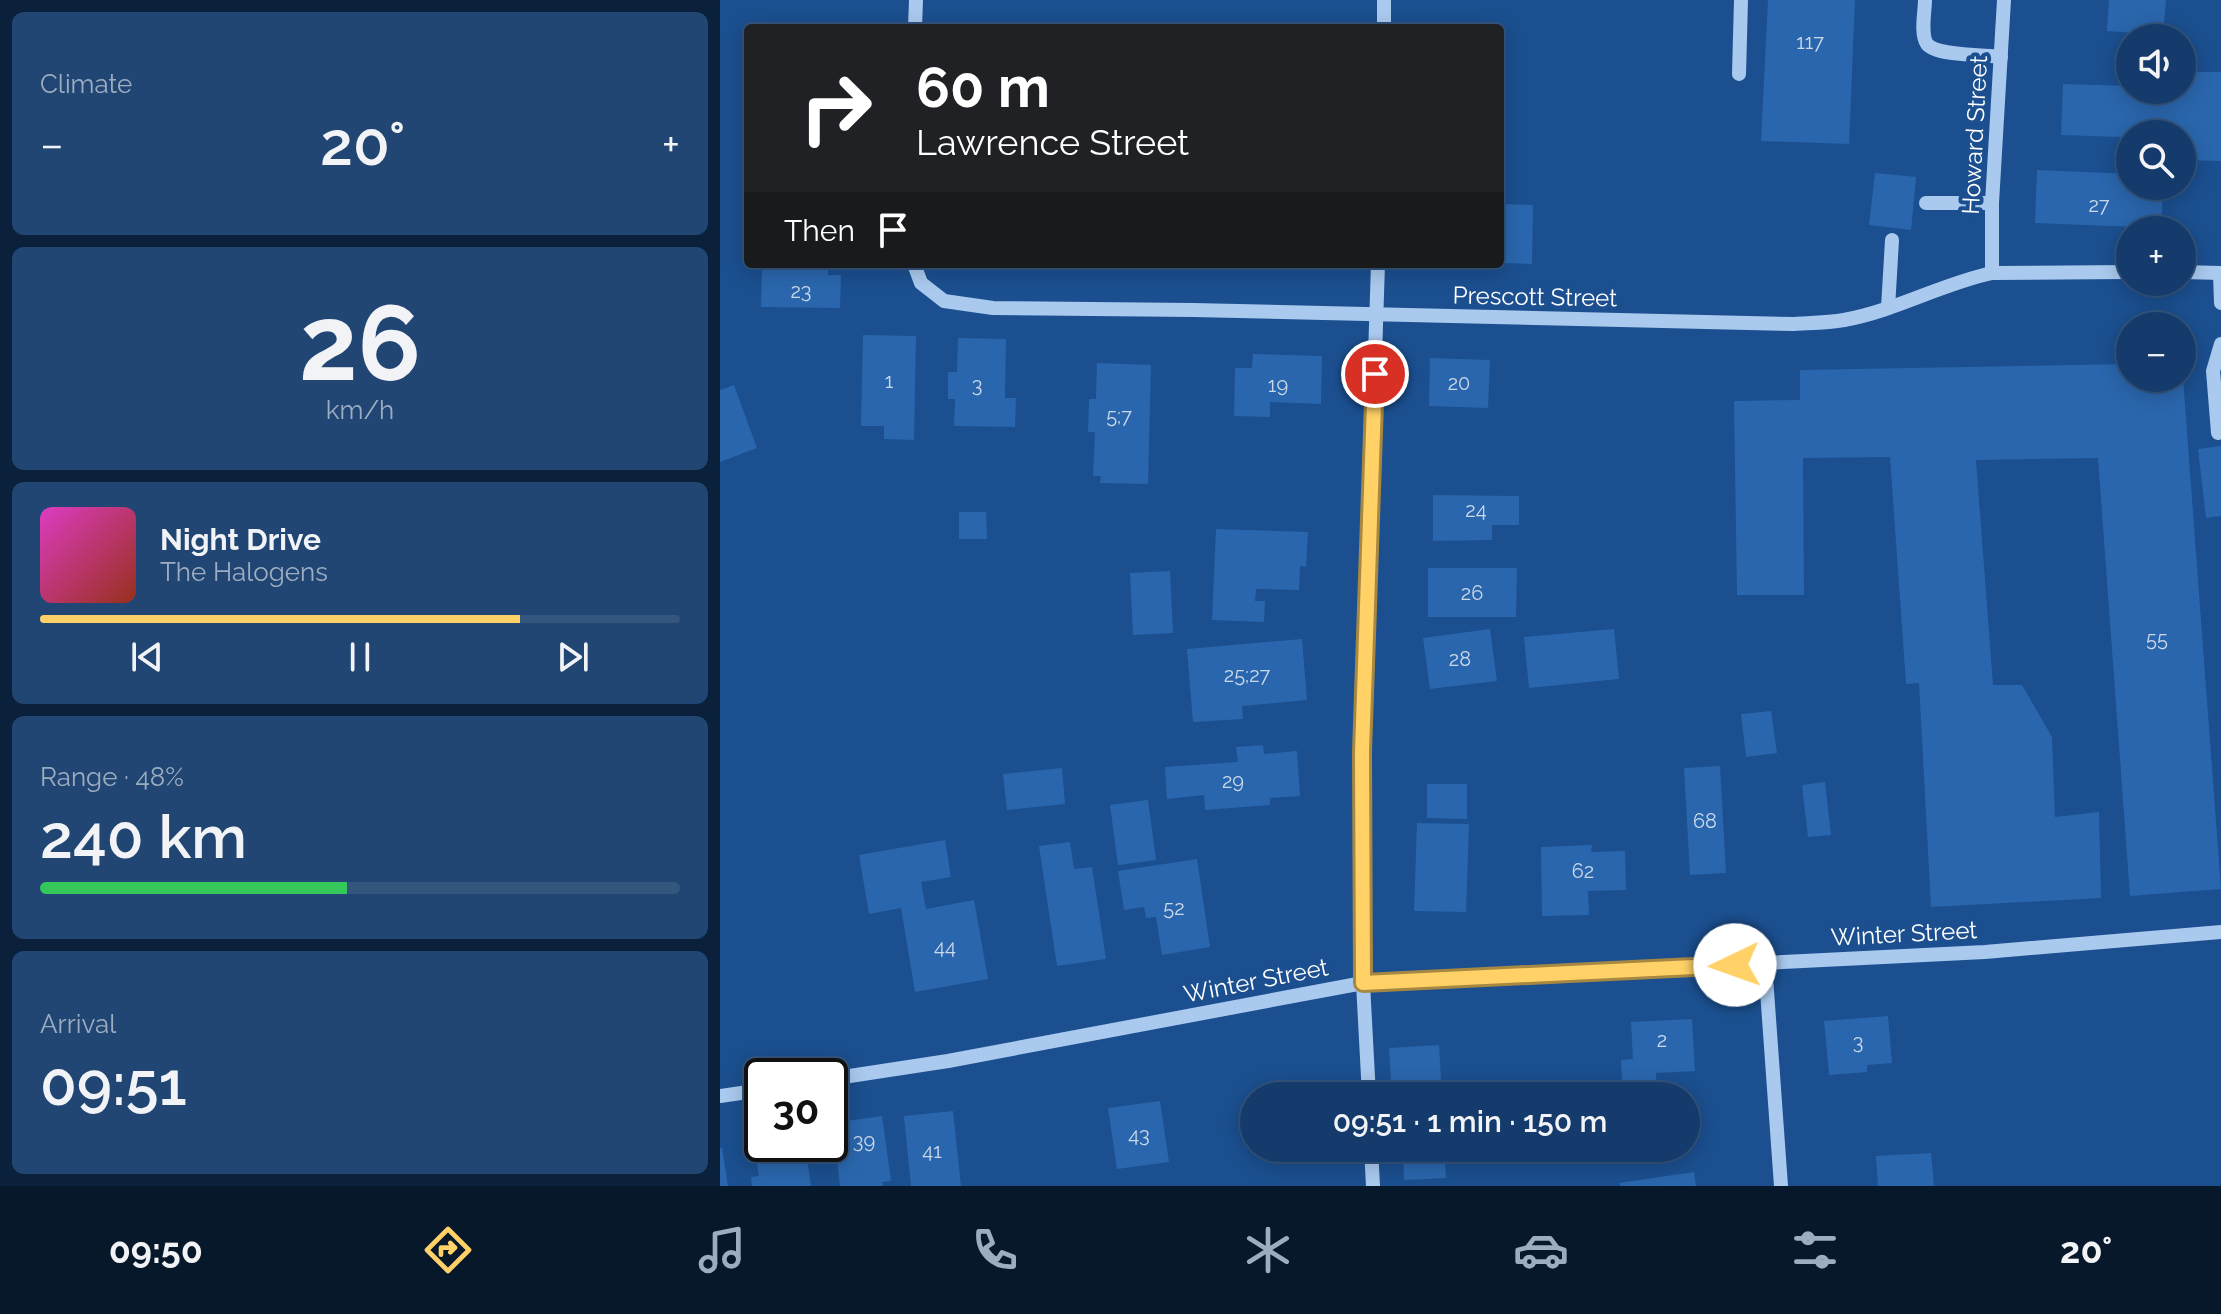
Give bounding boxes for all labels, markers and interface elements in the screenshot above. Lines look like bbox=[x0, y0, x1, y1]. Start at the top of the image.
map controls bbox=[2116, 24, 2196, 392]
button: sound bbox=[2116, 24, 2196, 104]
house number: 117 bbox=[1796, 30, 1824, 54]
text: 60 m bbox=[916, 54, 1050, 120]
street label: Howard Street bbox=[1956, 55, 1993, 215]
icon: right bbox=[784, 56, 888, 160]
text: Climate bbox=[40, 69, 132, 99]
text: 20° bbox=[320, 109, 405, 179]
text: − bbox=[40, 119, 64, 170]
text: + bbox=[662, 119, 680, 170]
button: search bbox=[2116, 120, 2196, 200]
text: Lawrence Street bbox=[916, 121, 1189, 163]
house number: 27 bbox=[2088, 193, 2110, 217]
icon: arrive bbox=[871, 208, 915, 252]
text: Then bbox=[784, 213, 855, 248]
button: + bbox=[2116, 216, 2196, 296]
house number: 23 bbox=[790, 279, 812, 303]
street label: Prescott Street bbox=[1452, 281, 1618, 312]
text: 26 bbox=[299, 282, 421, 404]
button: − bbox=[2116, 312, 2196, 392]
pin bbox=[1341, 340, 1409, 408]
icon: arrive bbox=[1353, 352, 1397, 396]
house number: 1 bbox=[885, 369, 894, 393]
house number: 20 bbox=[1448, 371, 1470, 395]
house number: 3 bbox=[972, 373, 982, 397]
house number: 19 bbox=[1268, 373, 1288, 397]
text: km/h bbox=[326, 395, 394, 425]
house number: 5;7 bbox=[1106, 404, 1132, 428]
house number: 24 bbox=[1465, 498, 1487, 522]
text: Night Drive bbox=[160, 522, 321, 557]
text: The Halogens bbox=[160, 557, 328, 587]
house number: 26 bbox=[1461, 581, 1483, 605]
house number: 55 bbox=[2146, 627, 2168, 651]
icon: previous bbox=[125, 635, 169, 679]
icon: pause bbox=[338, 635, 382, 679]
icon: next bbox=[551, 635, 595, 679]
house number: 28 bbox=[1449, 647, 1471, 671]
house number: 25;27 bbox=[1224, 663, 1271, 687]
text: Range · 48% bbox=[40, 762, 184, 792]
house number: 29 bbox=[1222, 769, 1244, 793]
text: 240 km bbox=[40, 802, 247, 872]
house number: 68 bbox=[1693, 809, 1717, 833]
house number: 62 bbox=[1572, 859, 1594, 883]
house number: 52 bbox=[1163, 896, 1185, 920]
street label: Winter Street bbox=[1830, 915, 1978, 952]
position arrow bbox=[1693, 923, 1777, 1007]
house number: 44 bbox=[934, 935, 956, 959]
street label: Winter Street bbox=[1181, 952, 1331, 1009]
text: Arrival bbox=[40, 1009, 116, 1039]
house number: 2 bbox=[1657, 1028, 1667, 1052]
house number: 3 bbox=[1853, 1030, 1863, 1054]
text: 09:51 bbox=[40, 1049, 187, 1119]
speed limit sign: 30 bbox=[744, 1058, 848, 1162]
text: 09:51 · 1 min · 150 m bbox=[1333, 1104, 1607, 1139]
house number: 43 bbox=[1128, 1123, 1150, 1147]
house number: 39 bbox=[853, 1129, 875, 1153]
house number: 41 bbox=[922, 1139, 942, 1163]
icon: directions bbox=[420, 1222, 476, 1278]
icon: music bbox=[694, 1222, 750, 1278]
icon: phone bbox=[967, 1222, 1023, 1278]
icon: climate bbox=[1240, 1222, 1296, 1278]
icon: car bbox=[1513, 1222, 1569, 1278]
icon: filters bbox=[1787, 1222, 1843, 1278]
text: 09:50 bbox=[109, 1229, 203, 1271]
text: 20° bbox=[2060, 1229, 2112, 1271]

